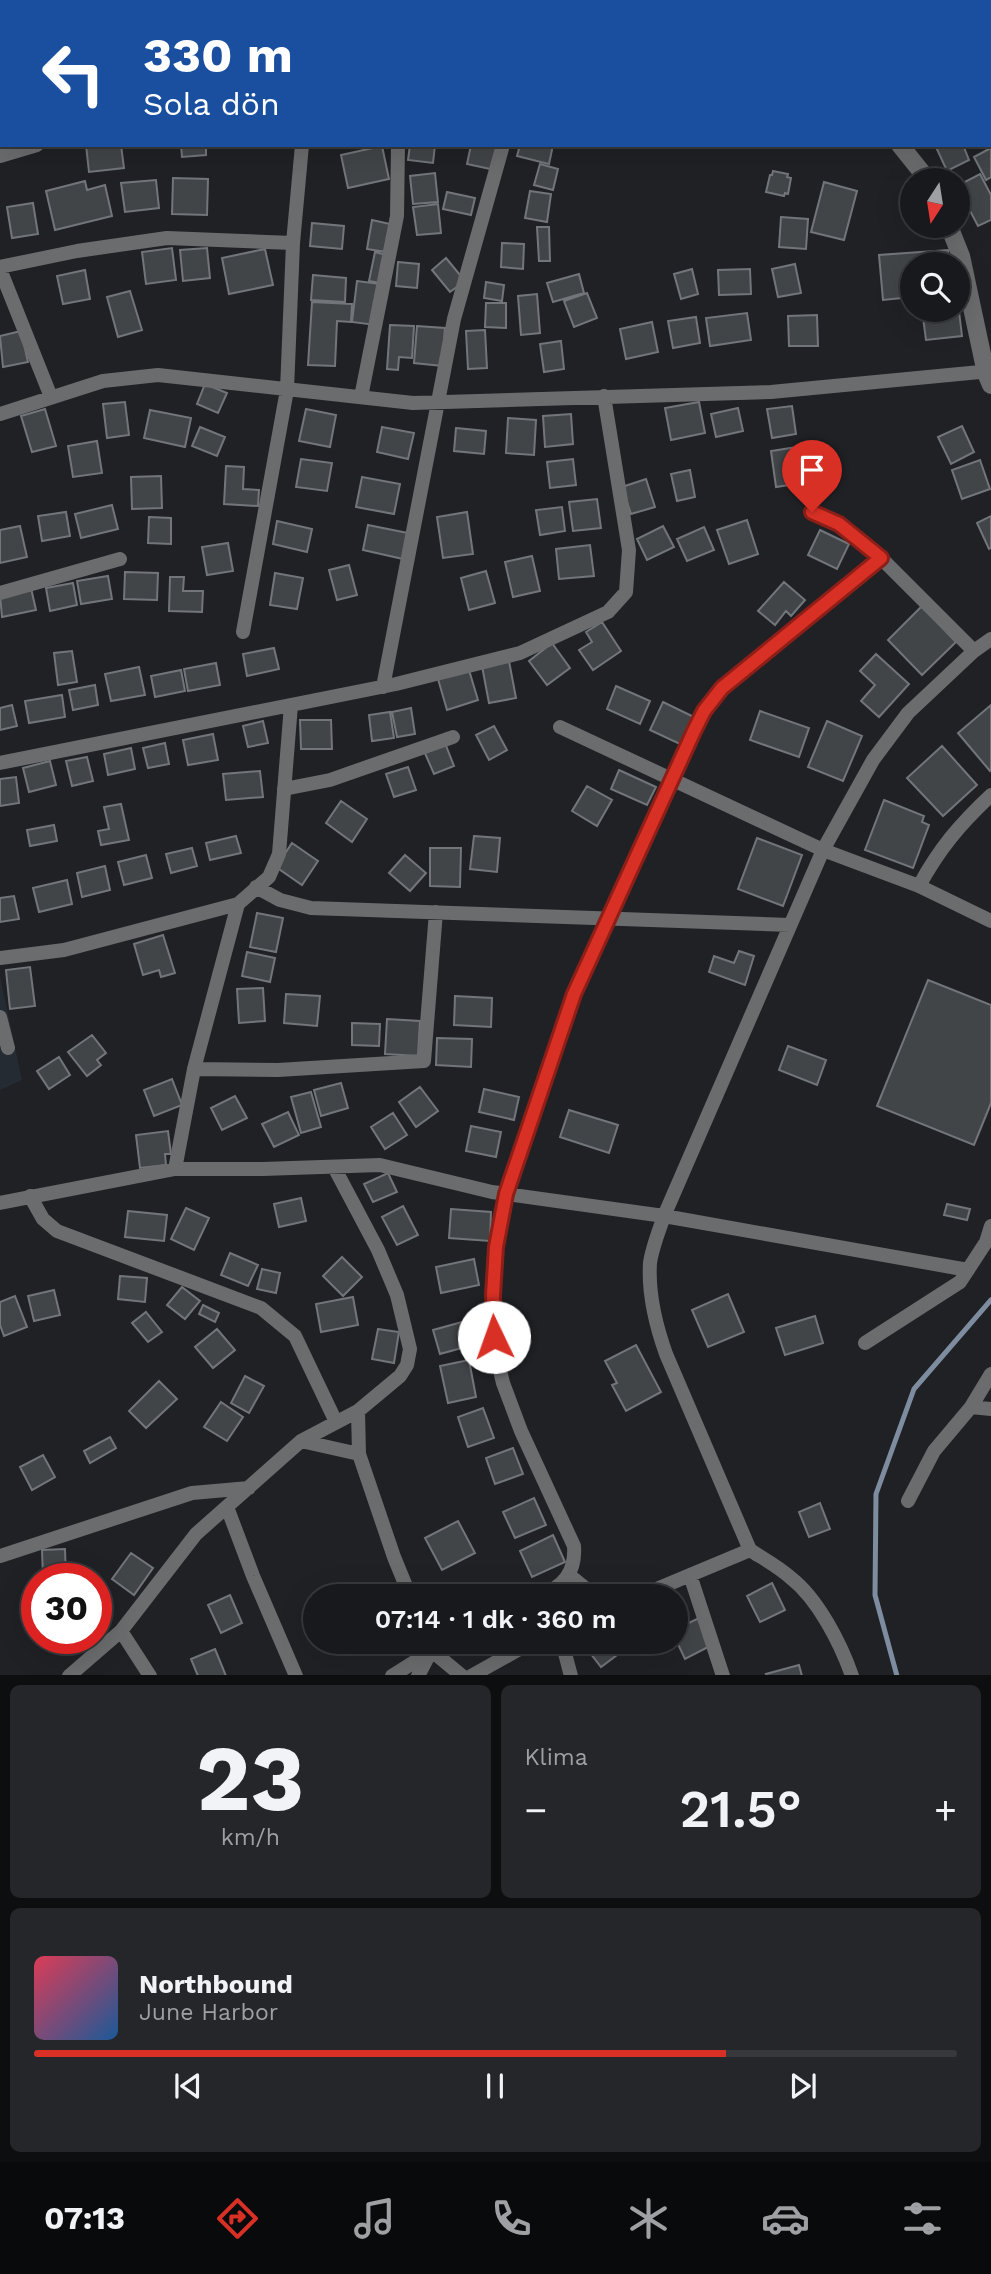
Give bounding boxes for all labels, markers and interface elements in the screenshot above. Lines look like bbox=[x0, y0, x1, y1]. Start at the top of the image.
text: 330 m bbox=[143, 26, 293, 84]
icon: left bbox=[28, 28, 119, 119]
text: Sola dön bbox=[143, 85, 280, 123]
north arrow bbox=[900, 168, 970, 238]
map controls bbox=[900, 168, 970, 322]
button: search bbox=[900, 252, 970, 322]
pin bbox=[782, 440, 842, 512]
icon: arrive bbox=[793, 451, 831, 489]
position arrow bbox=[457, 1300, 531, 1374]
speed limit sign: 30 bbox=[21, 1563, 112, 1654]
text: 07:14 · 1 dk · 360 m bbox=[375, 1604, 616, 1634]
text: 23 bbox=[196, 1725, 304, 1832]
text: Klima bbox=[525, 1744, 588, 1771]
text: 21.5° bbox=[680, 1779, 802, 1840]
text: − bbox=[525, 1788, 547, 1832]
text: + bbox=[934, 1788, 957, 1832]
text: km/h bbox=[221, 1824, 280, 1851]
text: Northbound bbox=[139, 1969, 293, 1999]
text: June Harbor bbox=[139, 1999, 278, 2026]
icon: previous bbox=[169, 2067, 207, 2105]
icon: pause bbox=[476, 2067, 514, 2105]
icon: next bbox=[784, 2067, 822, 2105]
icon: directions bbox=[213, 2194, 262, 2243]
icon: music bbox=[350, 2194, 399, 2243]
icon: phone bbox=[487, 2194, 536, 2243]
icon: climate bbox=[624, 2194, 673, 2243]
icon: car bbox=[761, 2194, 810, 2243]
icon: filters bbox=[898, 2194, 947, 2243]
text: 07:13 bbox=[44, 2199, 125, 2237]

